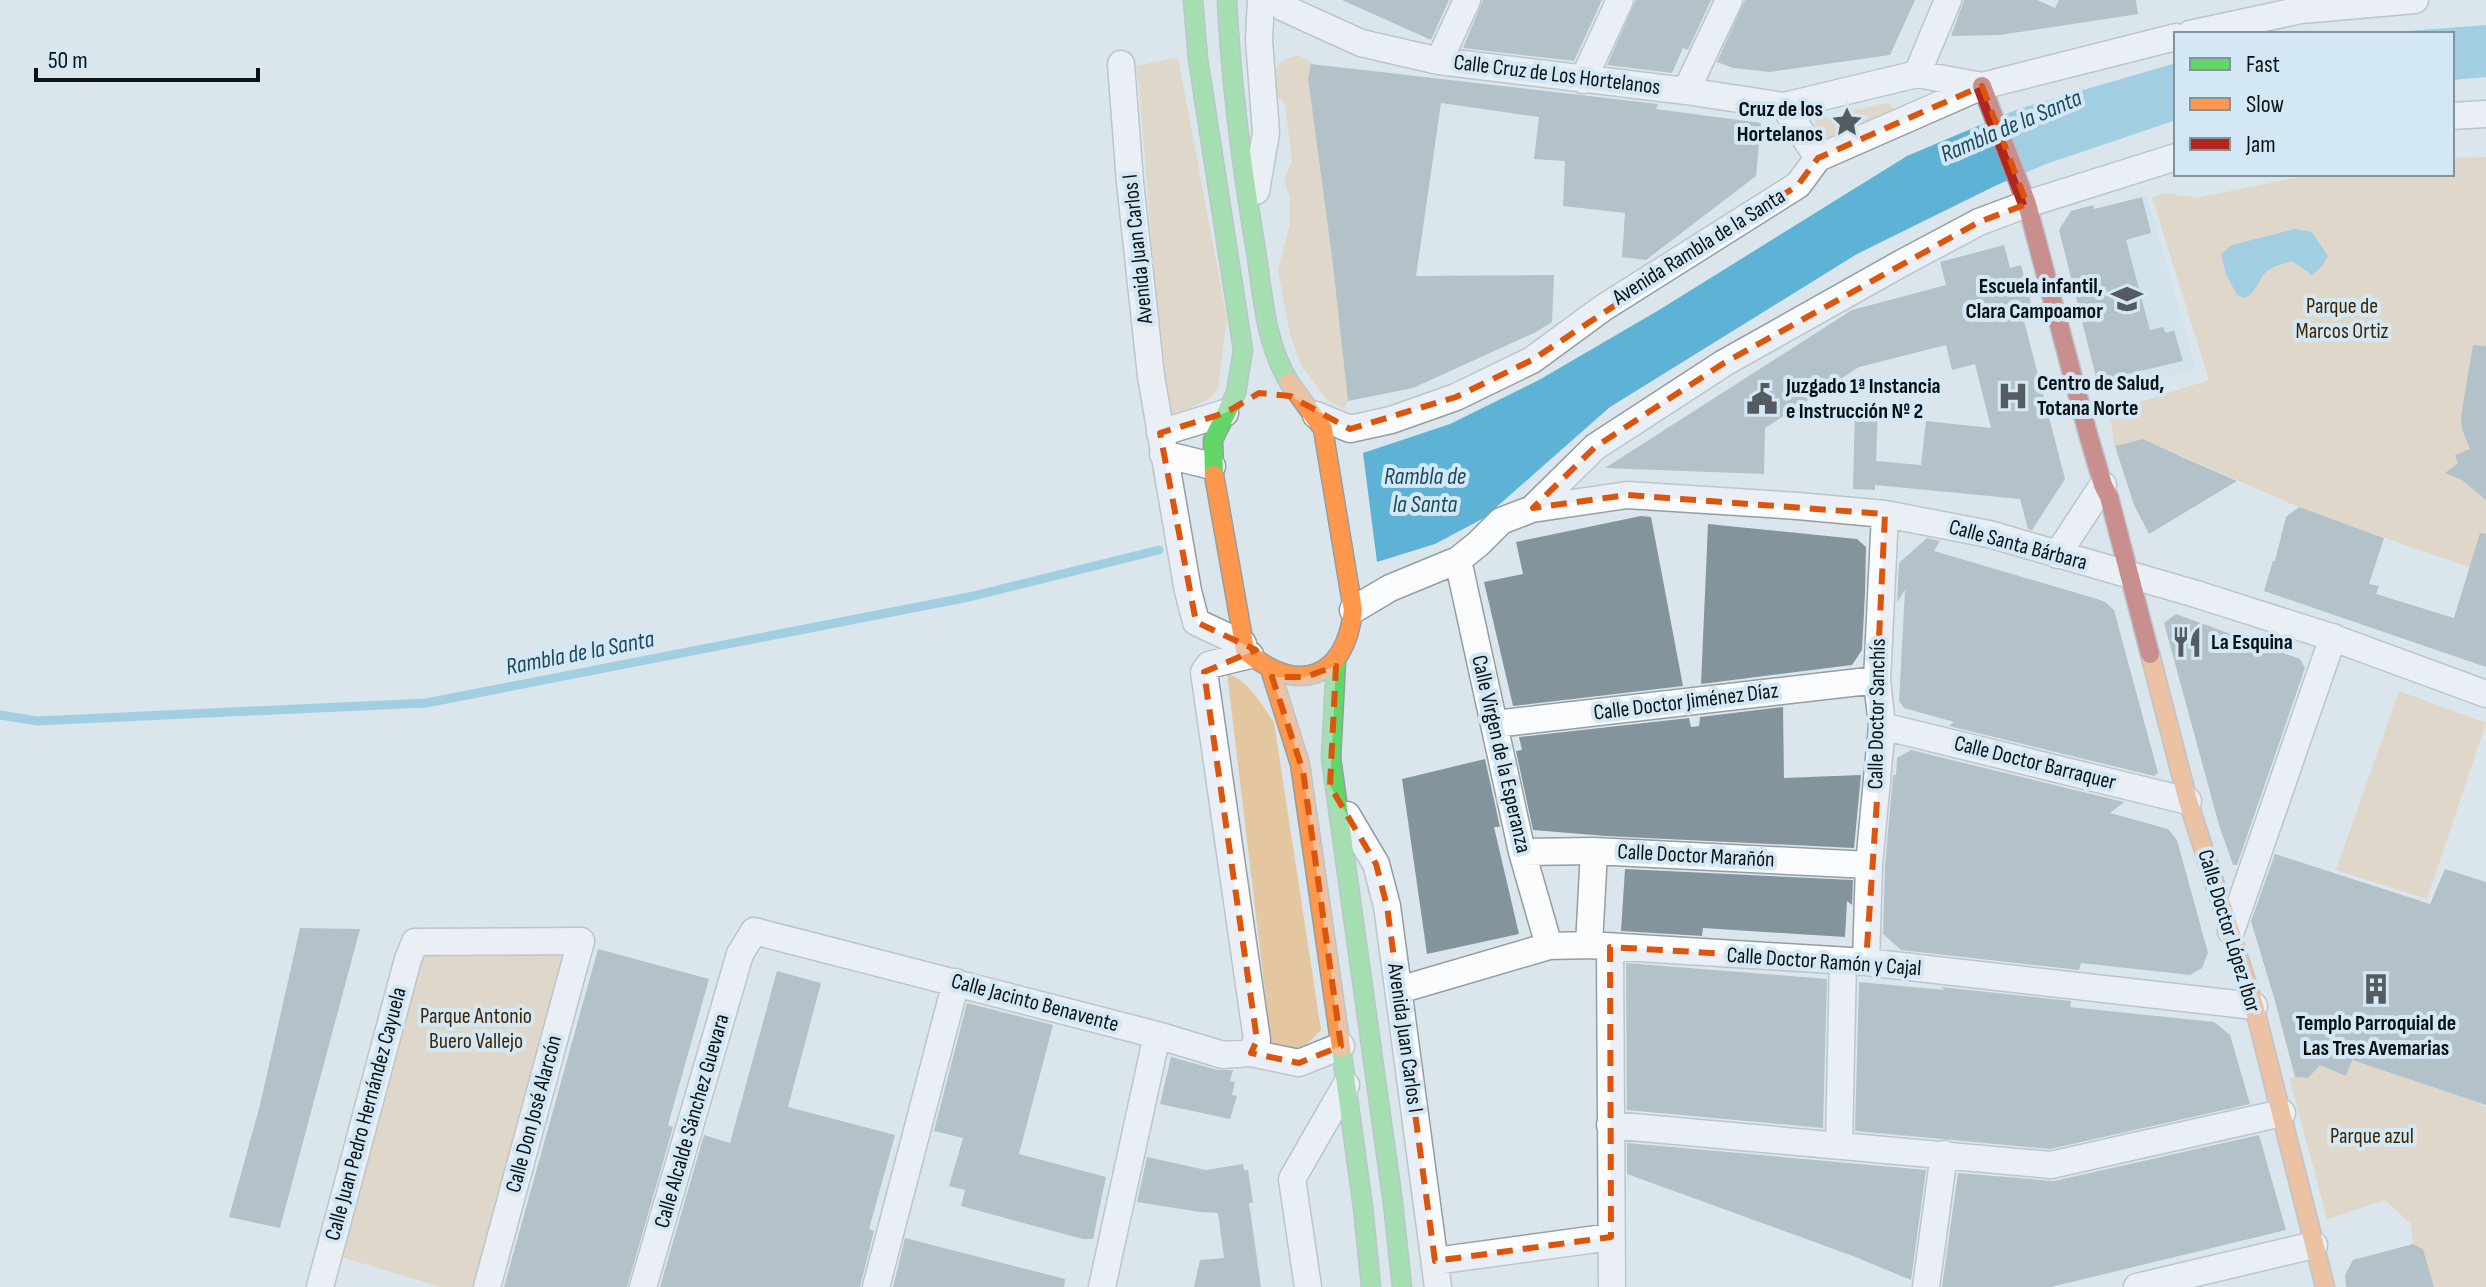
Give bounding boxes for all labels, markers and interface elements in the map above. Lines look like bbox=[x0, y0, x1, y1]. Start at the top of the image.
scale bar bbox=[36, 32, 258, 82]
legend bbox=[2174, 32, 2454, 176]
text: 50 m bbox=[48, 46, 88, 75]
street label: Calle Cruz de Los Hortelanos bbox=[1452, 49, 1662, 101]
text: Fast bbox=[2246, 50, 2280, 79]
water label: Rambla de la Santa bbox=[1936, 83, 2086, 169]
text: Slow bbox=[2246, 90, 2284, 119]
place label: Cruz de los Hortelanos bbox=[1737, 96, 1823, 148]
place icon: Cruz de los Hortelanos bbox=[1830, 105, 1864, 139]
text: Jam bbox=[2245, 130, 2276, 159]
street label: Avenida Juan Carlos I bbox=[1117, 173, 1159, 326]
street label: Avenida Rambla de la Santa bbox=[1607, 183, 1790, 312]
place label: Escuela infantil, Clara Campoamor bbox=[1966, 273, 2103, 325]
school or university icon: Escuela infantil, Clara Campoamor bbox=[2110, 282, 2144, 316]
park label: Parque de Marcos Ortiz bbox=[2296, 293, 2389, 345]
place label: Centro de Salud, Totana Norte bbox=[2037, 370, 2164, 422]
place label: Juzgado 1ª Instancia e Instrucción Nº 2 bbox=[1785, 373, 1941, 425]
hospital icon: Centro de Salud, Totana Norte bbox=[1996, 379, 2030, 413]
public building icon: Juzgado 1ª Instancia e Instrucción Nº 2 bbox=[1745, 382, 1779, 416]
water label: Rambla de la Santa bbox=[1384, 462, 1466, 519]
street label: Calle Santa Bárbara bbox=[1946, 514, 2090, 576]
water label: Rambla de la Santa bbox=[503, 624, 657, 682]
restaurant icon: La Esquina bbox=[2170, 625, 2204, 659]
place label: La Esquina bbox=[2211, 629, 2293, 656]
street label: Calle Doctor Sanchís bbox=[1862, 638, 1892, 790]
street label: Calle Virgen de la Esperanza bbox=[1465, 652, 1537, 856]
street label: Calle Doctor Jiménez Díaz bbox=[1592, 677, 1780, 727]
street label: Calle Doctor Barraquer bbox=[1951, 730, 2119, 796]
street label: Calle Doctor Marañón bbox=[1617, 838, 1775, 874]
street label: Calle Doctor López Ibor bbox=[2191, 846, 2267, 1016]
street label: Calle Doctor Ramón y Cajal bbox=[1726, 942, 1922, 982]
street label: Avenida Juan Carlos I bbox=[1381, 961, 1429, 1114]
street label: Calle Jacinto Benavente bbox=[948, 968, 1122, 1038]
building icon: Templo Parroquial de Las Tres Avemarias bbox=[2359, 972, 2393, 1006]
street label: Calle Juan Pedro Hernández Cayuela bbox=[319, 984, 413, 1244]
park label: Parque Antonio Buero Vallejo bbox=[420, 1003, 532, 1055]
place label: Templo Parroquial de Las Tres Avemarias bbox=[2296, 1010, 2456, 1062]
street label: Calle Alcalde Sánchez Guevara bbox=[649, 1011, 735, 1231]
street label: Calle Don José Alarcón bbox=[500, 1032, 568, 1196]
park label: Parque azul bbox=[2330, 1123, 2414, 1150]

